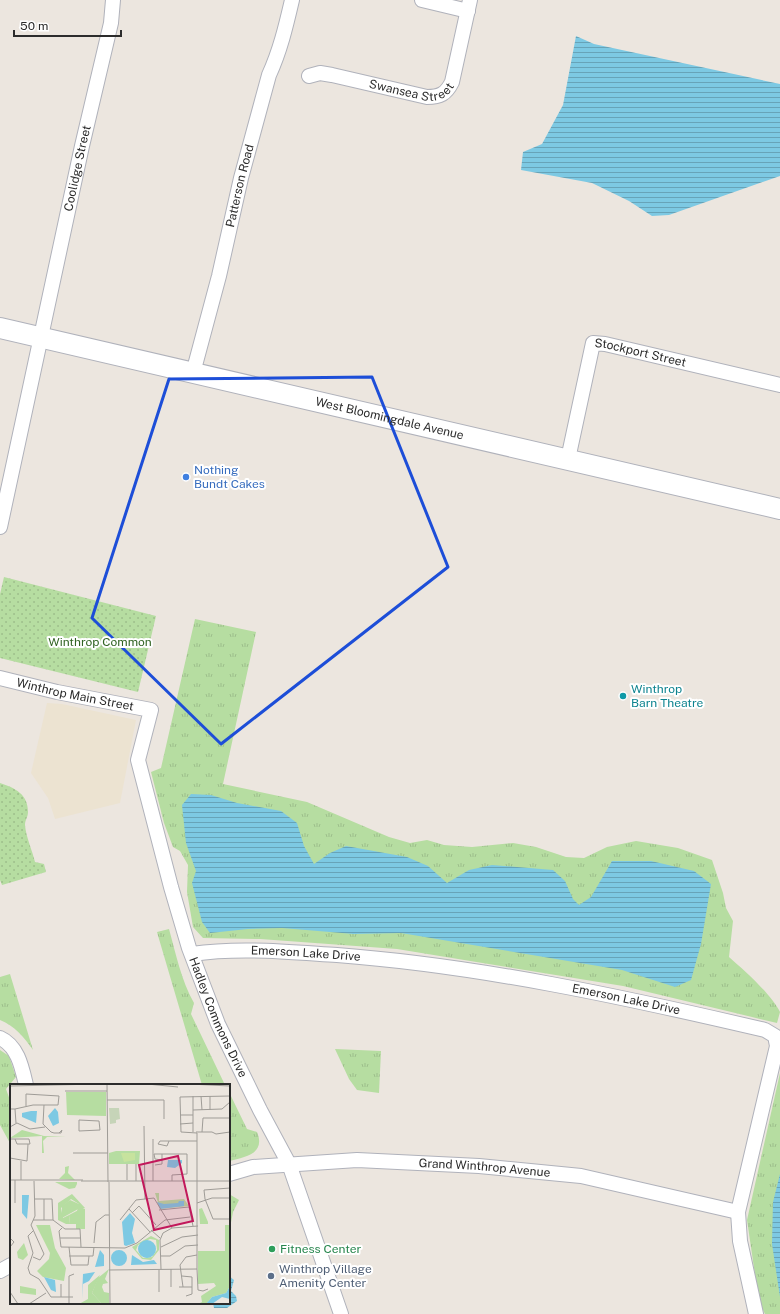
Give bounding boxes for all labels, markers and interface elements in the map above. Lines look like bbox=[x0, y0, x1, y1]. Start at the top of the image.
scale bar bbox=[14, 12, 121, 38]
text: 50 m bbox=[20, 19, 48, 33]
street label: Swansea Street bbox=[368, 77, 457, 104]
street label: Coolidge Street bbox=[61, 124, 94, 213]
street label: Patterson Road bbox=[223, 143, 257, 229]
street label: Stockport Street bbox=[594, 336, 688, 370]
street label: West Bloomingdale Avenue bbox=[314, 394, 465, 442]
place label: Nothing Bundt Cakes bbox=[194, 463, 265, 491]
marker: Nothing Bundt Cakes bbox=[181, 472, 191, 482]
park label: Winthrop Common bbox=[48, 635, 152, 649]
street label: Winthrop Main Street bbox=[15, 675, 135, 714]
place label: Winthrop Barn Theatre bbox=[631, 682, 704, 710]
marker: Winthrop Barn Theatre bbox=[618, 691, 628, 701]
street label: Emerson Lake Drive bbox=[251, 943, 362, 964]
street label: Hadley Commons Drive bbox=[186, 955, 250, 1080]
street label: Emerson Lake Drive bbox=[571, 981, 682, 1017]
inset map bbox=[10, 1084, 230, 1304]
street label: Grand Winthrop Avenue bbox=[418, 1156, 551, 1180]
place label: Fitness Center bbox=[280, 1242, 361, 1256]
marker: Fitness Center bbox=[267, 1244, 277, 1254]
place label: Winthrop Village Amenity Center bbox=[279, 1262, 372, 1290]
marker: Winthrop Village Amenity Center bbox=[266, 1271, 276, 1281]

